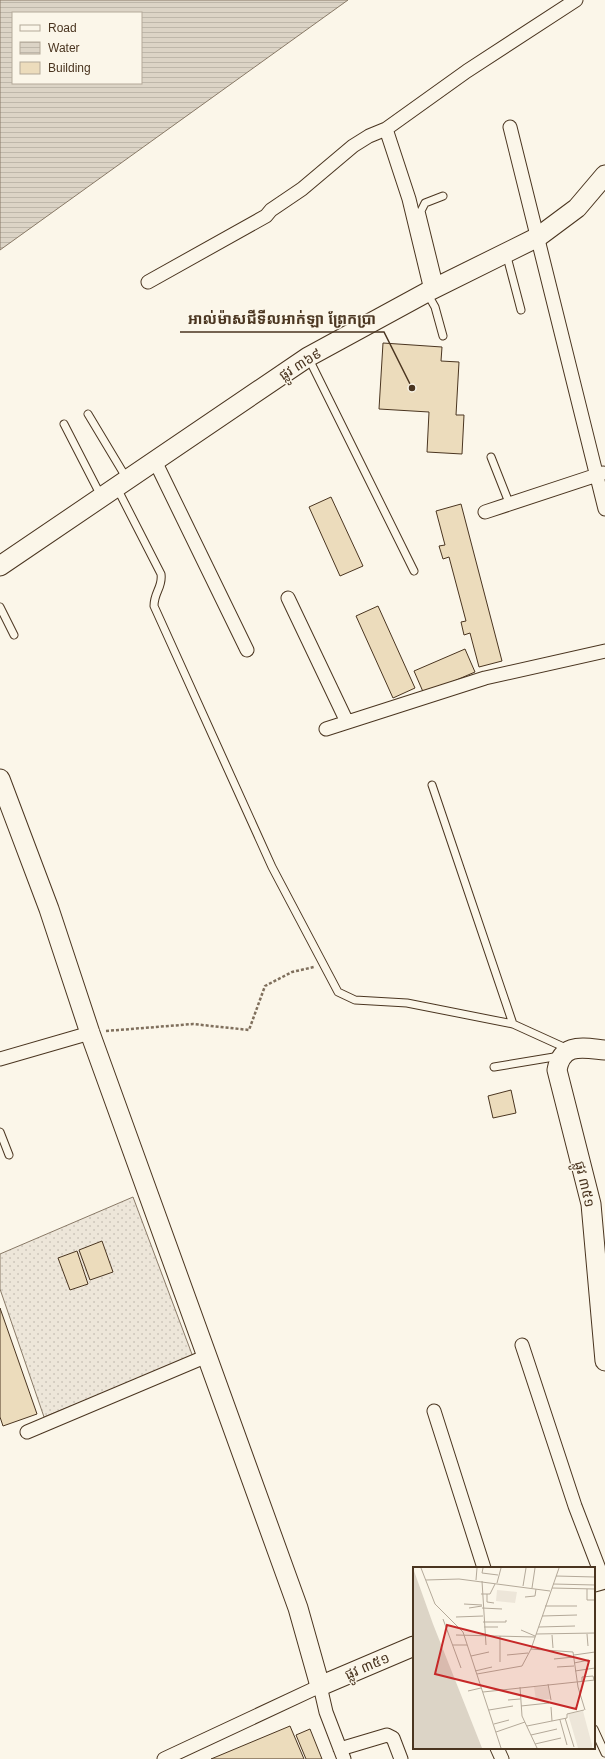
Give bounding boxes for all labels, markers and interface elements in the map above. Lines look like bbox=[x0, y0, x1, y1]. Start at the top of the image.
legend bbox=[12, 12, 142, 84]
text: Road bbox=[48, 21, 77, 35]
text: Water bbox=[48, 41, 80, 55]
text: Building bbox=[48, 61, 91, 75]
callout: អាល់ម៉ាសជីទីលអាក់ឡា ព្រែកប្រា bbox=[180, 305, 384, 332]
text: អាល់ម៉ាសជីទីលអាក់ឡា ព្រែកប្រា bbox=[188, 309, 376, 328]
street label: ផ្លូវ ៣៦៩ bbox=[276, 345, 326, 387]
street label: ផ្លូវ ៣៥១ bbox=[568, 1159, 598, 1210]
inset map bbox=[413, 1567, 595, 1749]
street label: ផ្លូវ ៣៥១ bbox=[342, 1649, 393, 1686]

